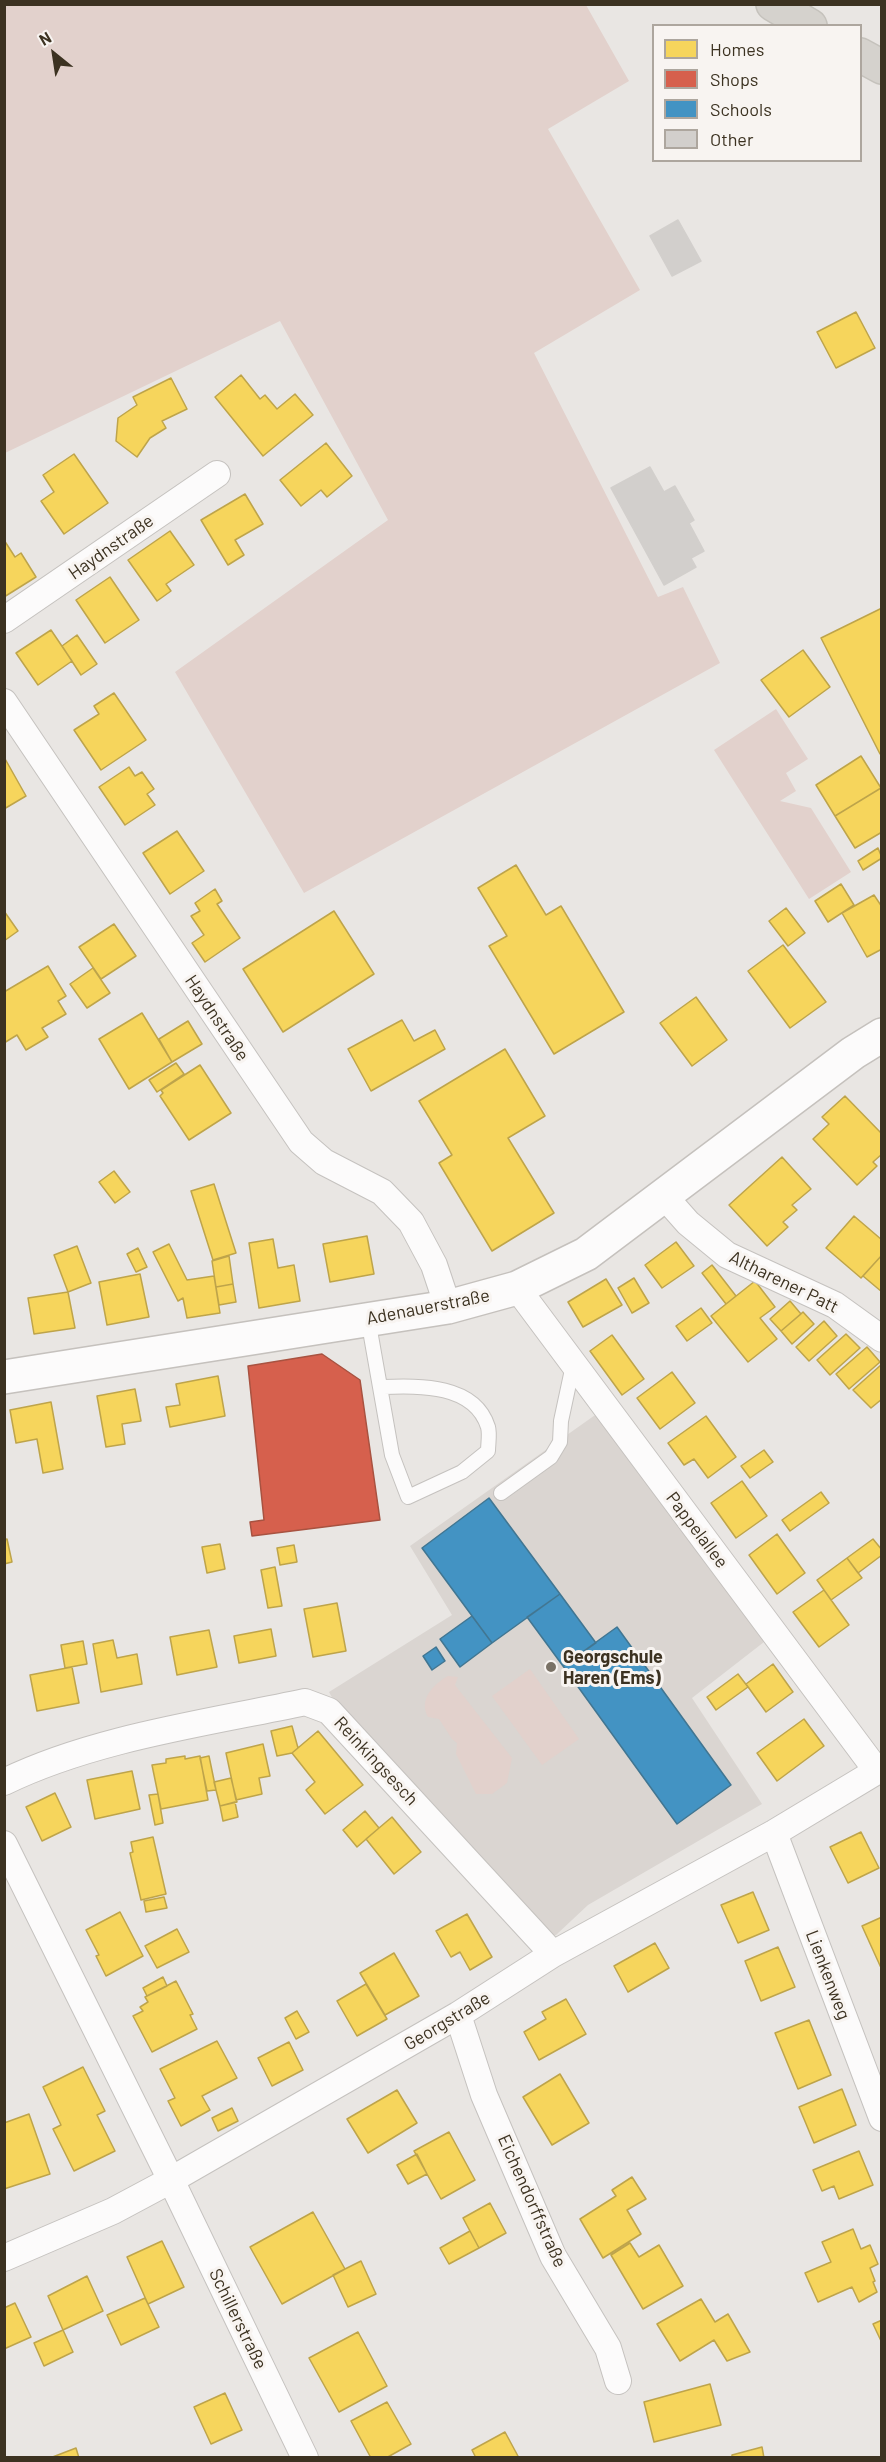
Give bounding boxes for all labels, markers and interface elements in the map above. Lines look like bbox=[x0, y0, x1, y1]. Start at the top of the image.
north arrow bbox=[24, 24, 84, 84]
legend bbox=[652, 24, 862, 162]
text: N bbox=[35, 27, 54, 49]
text: Homes bbox=[710, 38, 764, 60]
text: Shops bbox=[710, 68, 759, 90]
text: Schools bbox=[710, 98, 772, 120]
text: Other bbox=[710, 128, 753, 150]
street label: Haydnstraße bbox=[64, 510, 158, 584]
street label: Haydnstraße bbox=[180, 971, 254, 1065]
street label: Altharener Patt bbox=[726, 1246, 842, 1318]
street label: Adenauerstraße bbox=[364, 1284, 492, 1330]
street label: Pappelallee bbox=[661, 1488, 733, 1572]
place label: Georgschule Haren (Ems) bbox=[563, 1646, 663, 1688]
marker: Georgschule Haren (Ems) bbox=[544, 1660, 558, 1674]
street label: Reinkingsesch bbox=[329, 1712, 423, 1810]
street label: Lienkenweg bbox=[801, 1927, 855, 2023]
street label: Georgstraße bbox=[400, 1987, 494, 2055]
street label: Eichendorffstraße bbox=[493, 2131, 571, 2271]
street label: Schillerstraße bbox=[204, 2265, 272, 2373]

